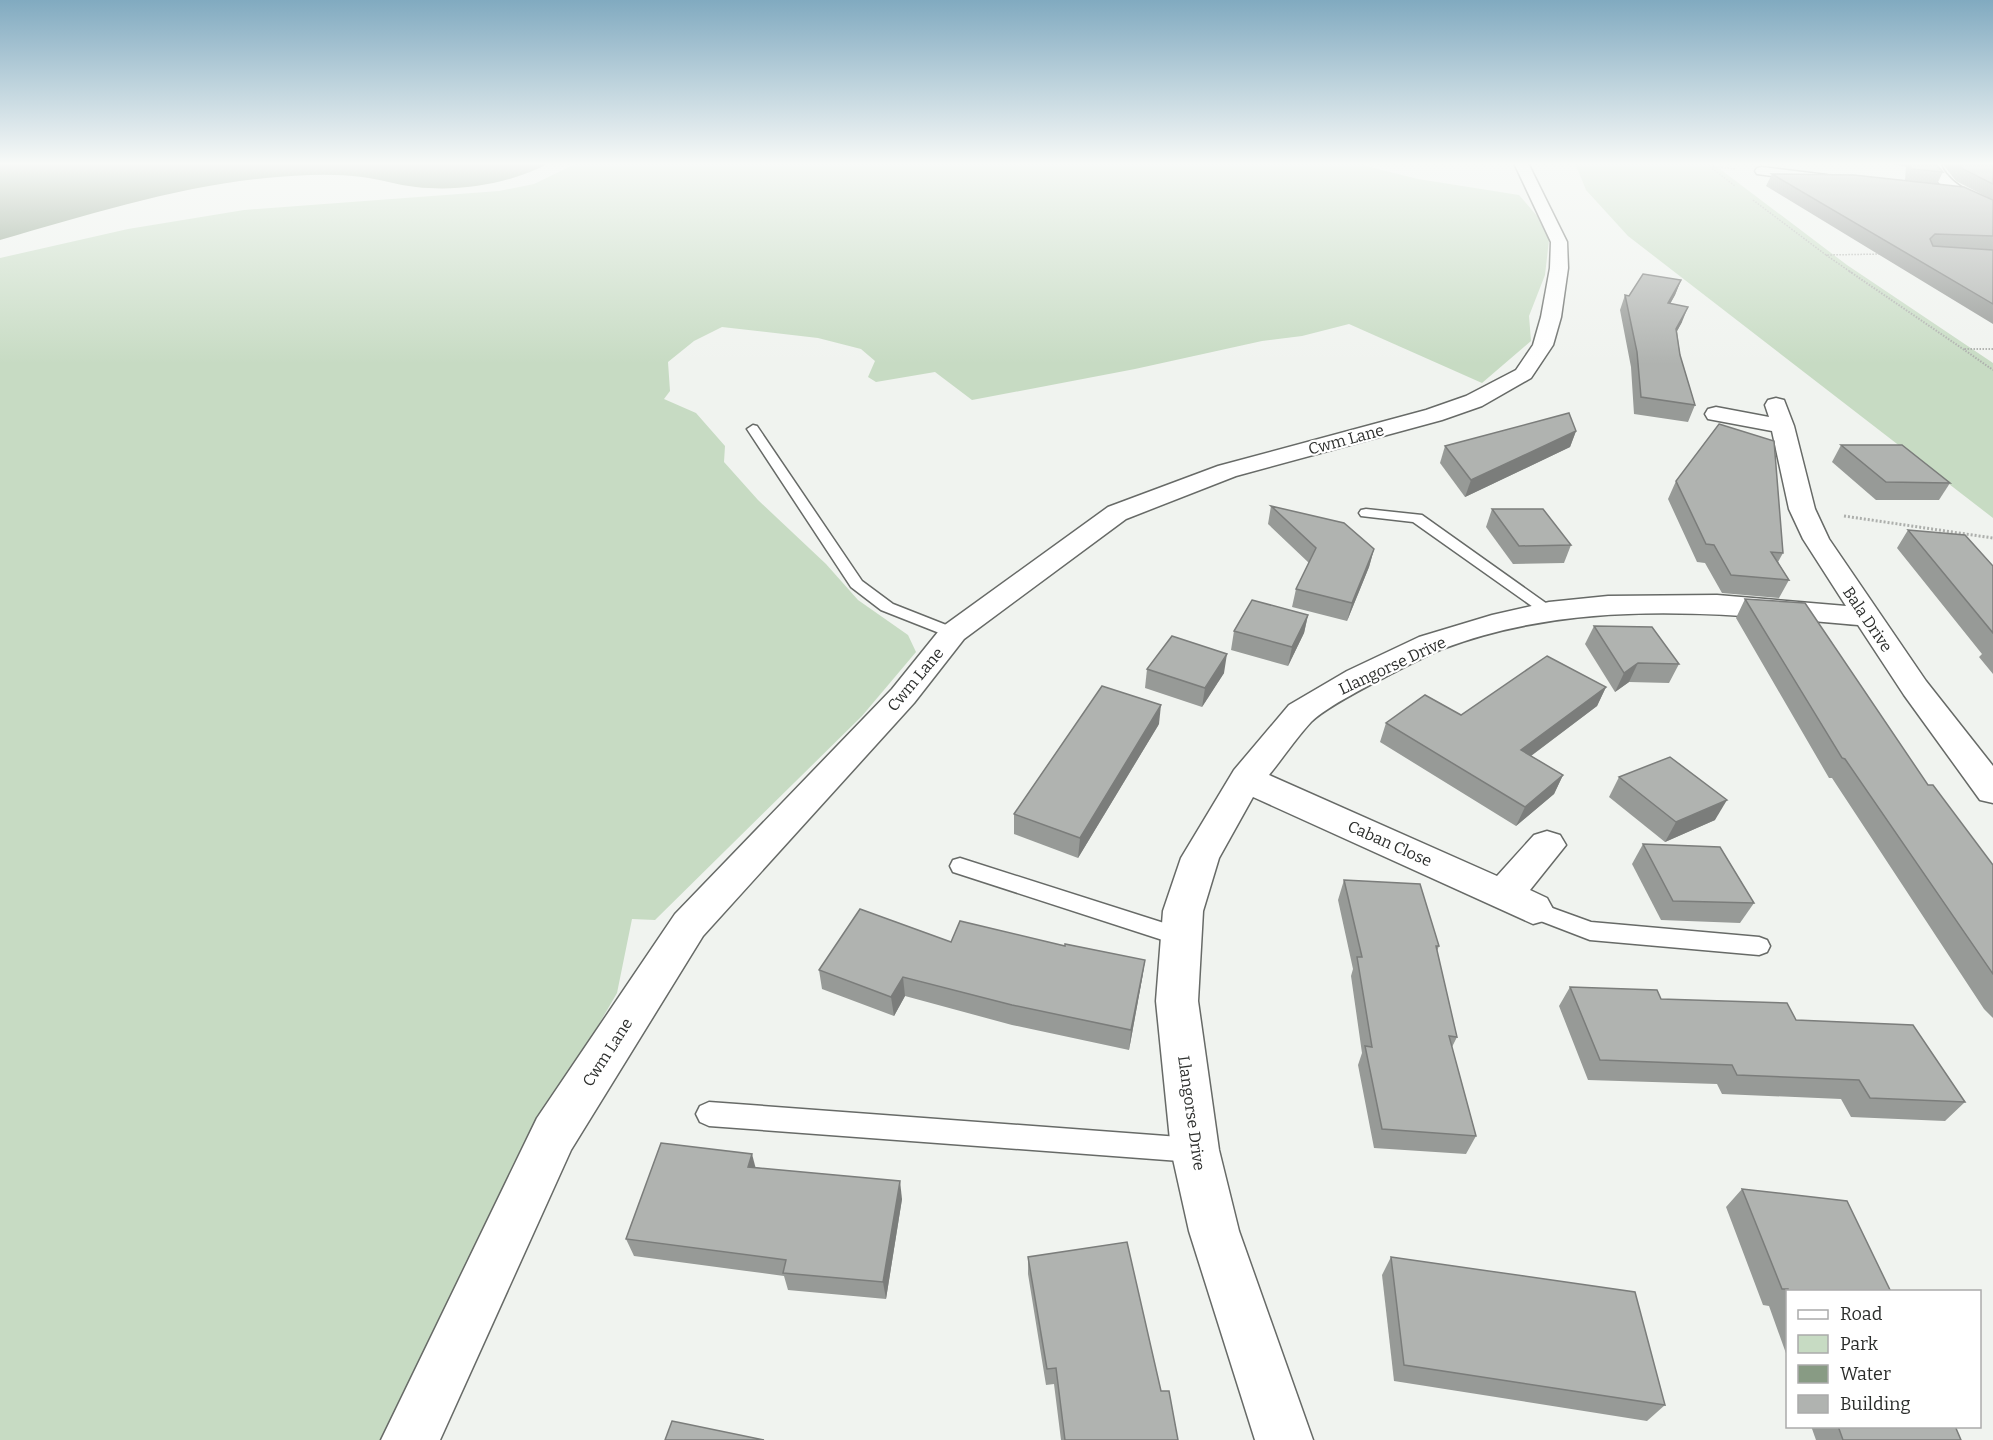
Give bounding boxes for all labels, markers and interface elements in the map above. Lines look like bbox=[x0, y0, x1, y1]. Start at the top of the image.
street label: Cwm Lane bbox=[1306, 420, 1386, 459]
street label: Bala Drive bbox=[1839, 583, 1896, 655]
street label: Llangorse Drive bbox=[1336, 632, 1449, 699]
street label: Cwm Lane bbox=[883, 644, 948, 715]
street label: Caban Close bbox=[1345, 816, 1435, 870]
street label: Cwm Lane bbox=[578, 1015, 636, 1090]
street label: Llangorse Drive bbox=[1174, 1054, 1209, 1172]
legend bbox=[1786, 1290, 1981, 1428]
text: Road bbox=[1840, 1303, 1883, 1325]
text: Park bbox=[1840, 1333, 1879, 1355]
text: Water bbox=[1840, 1363, 1891, 1385]
text: Building bbox=[1840, 1393, 1911, 1415]

